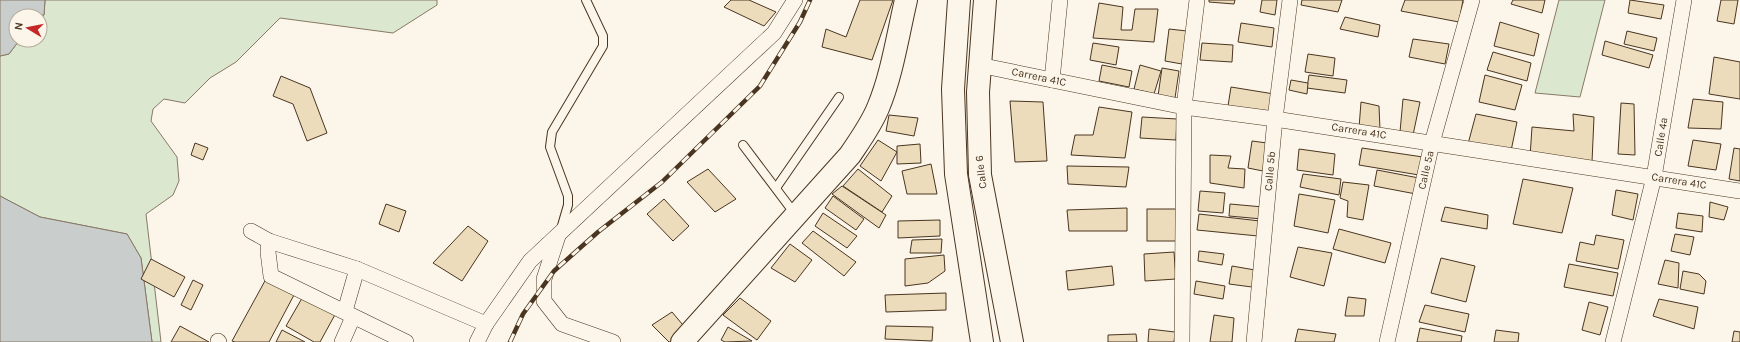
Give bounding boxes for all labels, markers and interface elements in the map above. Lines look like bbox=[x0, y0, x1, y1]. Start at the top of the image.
north arrow bbox=[8, 8, 48, 48]
text: N bbox=[12, 21, 26, 31]
street label: Carrera 41C bbox=[1010, 65, 1068, 89]
street label: Calle 4a bbox=[1651, 117, 1671, 157]
street label: Carrera 41C bbox=[1331, 120, 1388, 142]
street label: Calle 5a bbox=[1415, 149, 1437, 191]
street label: Calle 5b bbox=[1262, 151, 1278, 191]
street label: Calle 6 bbox=[973, 155, 989, 189]
street label: Carrera 41C bbox=[1651, 170, 1708, 192]

